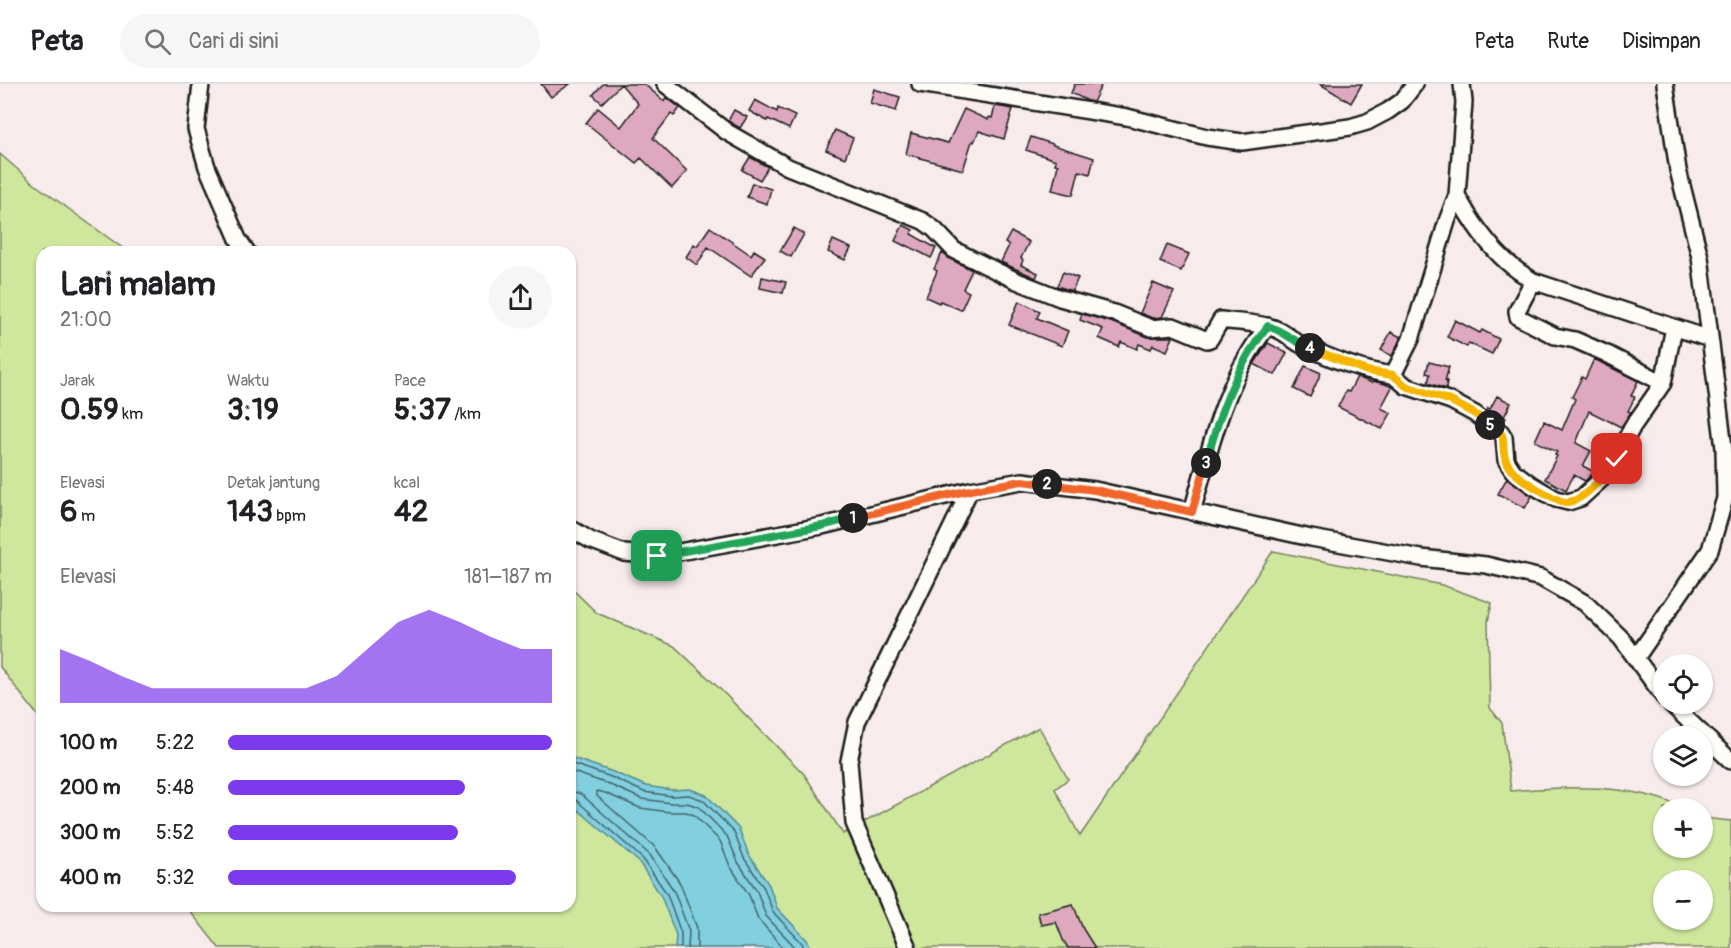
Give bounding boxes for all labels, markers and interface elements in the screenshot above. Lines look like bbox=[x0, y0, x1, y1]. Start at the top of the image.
search box bbox=[120, 14, 540, 68]
text: Peta bbox=[30, 24, 84, 59]
icon: search bbox=[141, 25, 174, 58]
text: Cari di sini bbox=[189, 27, 278, 55]
text: Peta bbox=[1474, 28, 1514, 55]
text: Rute bbox=[1547, 28, 1589, 55]
text: Disimpan bbox=[1622, 28, 1701, 55]
text: Lari malam bbox=[60, 264, 216, 305]
button: share bbox=[489, 266, 552, 329]
text: 21:00 bbox=[60, 307, 112, 332]
pin: 4 bbox=[1295, 333, 1325, 363]
text: 4 bbox=[1305, 338, 1315, 358]
text: Jarak bbox=[60, 371, 95, 391]
text: Waktu bbox=[227, 371, 269, 391]
text: Pace bbox=[394, 371, 426, 391]
text: 0.59 bbox=[60, 391, 119, 428]
text: 3:19 bbox=[227, 391, 279, 428]
text: 5:37 bbox=[394, 391, 451, 428]
text: km bbox=[119, 404, 143, 424]
text: /km bbox=[451, 404, 481, 424]
pin: 5 bbox=[1475, 410, 1505, 440]
text: 5 bbox=[1486, 415, 1494, 435]
pin bbox=[1591, 433, 1642, 484]
icon: check bbox=[1600, 442, 1633, 475]
pin: 3 bbox=[1191, 448, 1221, 478]
text: 3 bbox=[1202, 453, 1210, 473]
pin: 2 bbox=[1032, 469, 1062, 499]
text: Elevasi bbox=[60, 473, 105, 493]
text: Detak jantung bbox=[227, 473, 320, 493]
text: kcal bbox=[394, 473, 420, 493]
text: 2 bbox=[1043, 474, 1051, 494]
text: 6 bbox=[60, 493, 77, 530]
text: 143 bbox=[227, 493, 273, 530]
text: 42 bbox=[394, 493, 428, 530]
pin: 1 bbox=[838, 503, 868, 533]
text: m bbox=[77, 506, 95, 526]
text: bpm bbox=[273, 506, 306, 526]
text: 1 bbox=[850, 508, 856, 528]
pin bbox=[631, 530, 682, 581]
icon: arrive bbox=[640, 539, 673, 572]
text: Elevasi bbox=[60, 564, 116, 589]
text: 181–187 m bbox=[464, 564, 552, 589]
map controls bbox=[1653, 654, 1713, 930]
button: locate bbox=[1653, 654, 1713, 714]
button: layers bbox=[1653, 726, 1713, 786]
text: 100 m bbox=[60, 730, 117, 755]
text: 5:22 bbox=[156, 730, 195, 755]
text: 200 m bbox=[60, 775, 121, 800]
text: 5:48 bbox=[156, 775, 194, 800]
button: + bbox=[1653, 798, 1713, 858]
text: 300 m bbox=[60, 820, 121, 845]
text: 5:52 bbox=[156, 820, 194, 845]
text: 400 m bbox=[60, 865, 121, 890]
text: 5:32 bbox=[156, 865, 195, 890]
button: − bbox=[1653, 870, 1713, 930]

